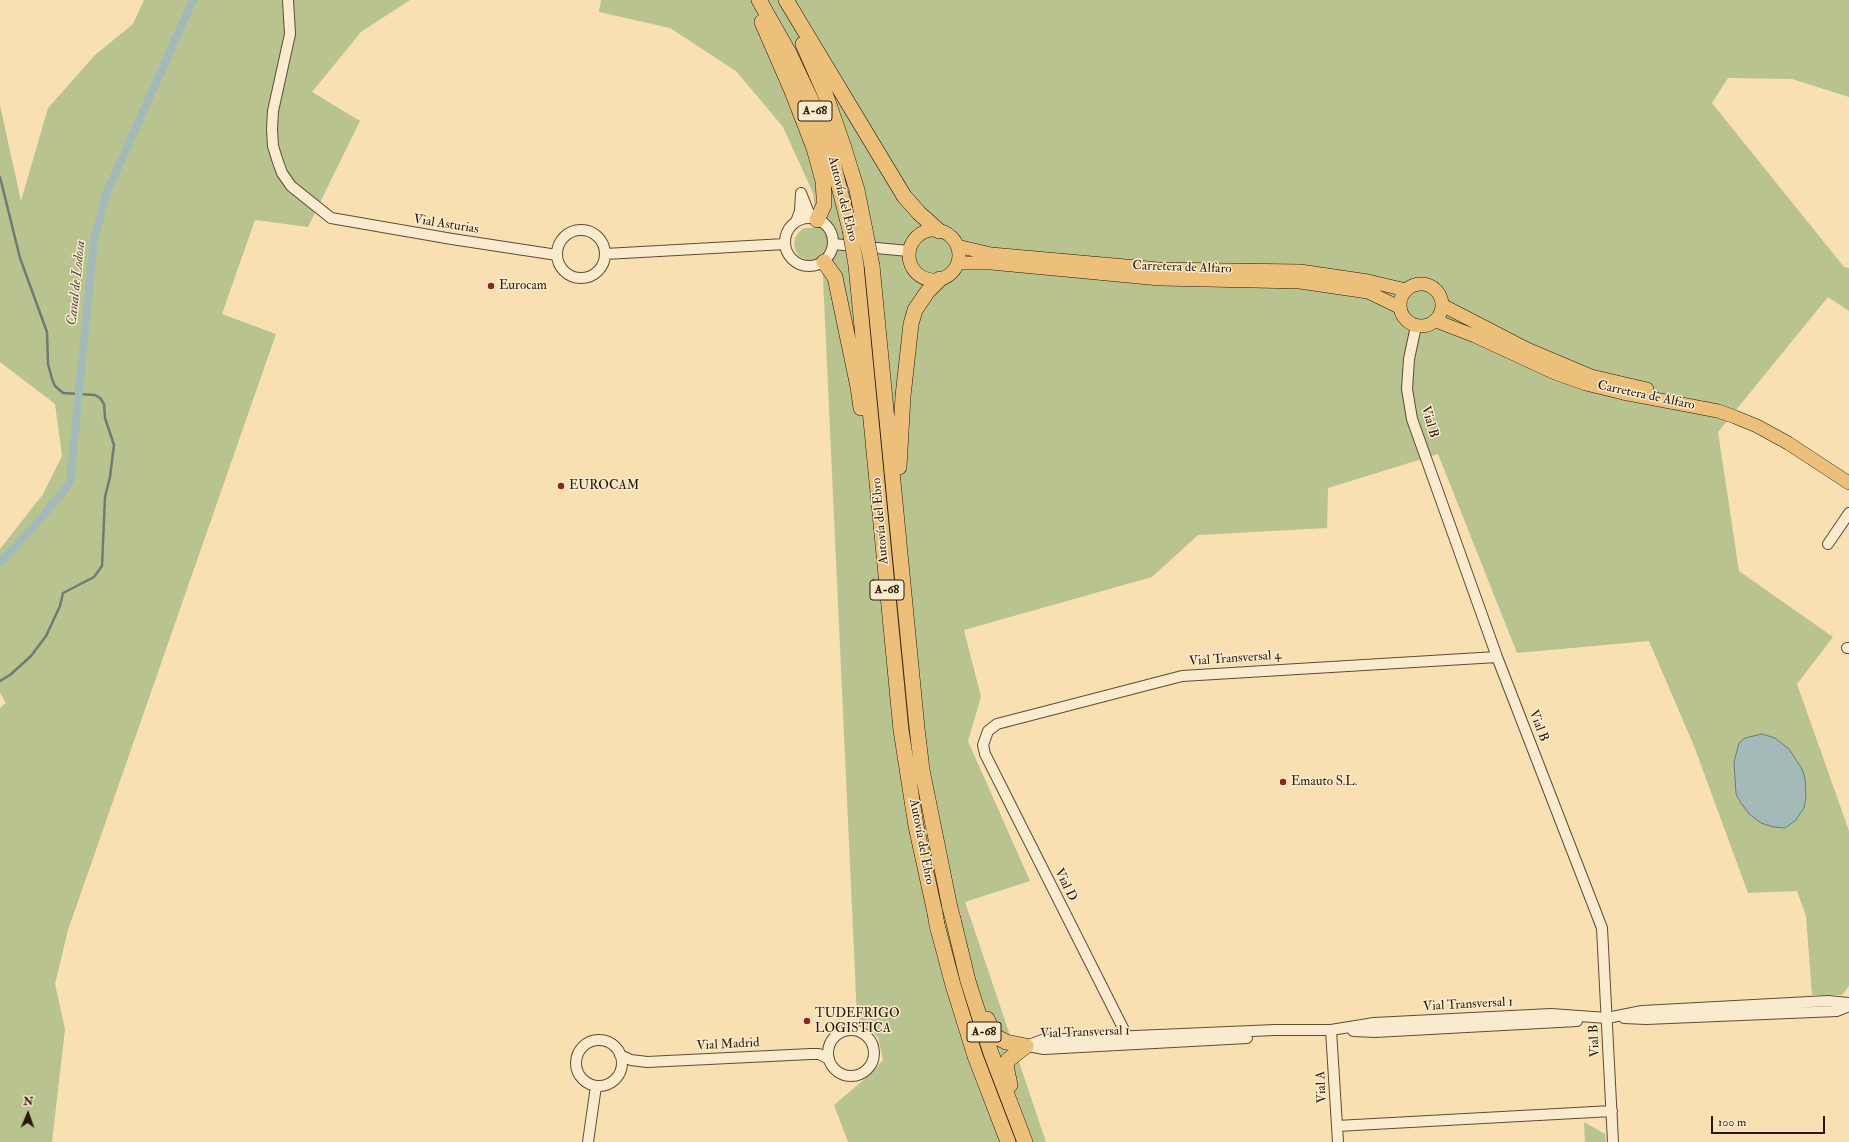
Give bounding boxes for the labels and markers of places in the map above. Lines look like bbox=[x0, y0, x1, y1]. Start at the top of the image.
place label: Eurocam bbox=[499, 278, 547, 294]
marker: Eurocam bbox=[486, 281, 496, 291]
place label: EUROCAM bbox=[569, 478, 639, 494]
marker: EUROCAM bbox=[556, 481, 566, 491]
place label: Emauto S.L. bbox=[1291, 774, 1357, 790]
marker: Emauto S.L. bbox=[1278, 777, 1288, 787]
place label: TUDEFRIGO LOGISTICA bbox=[815, 1006, 899, 1037]
marker: TUDEFRIGO LOGISTICA bbox=[802, 1016, 812, 1026]

